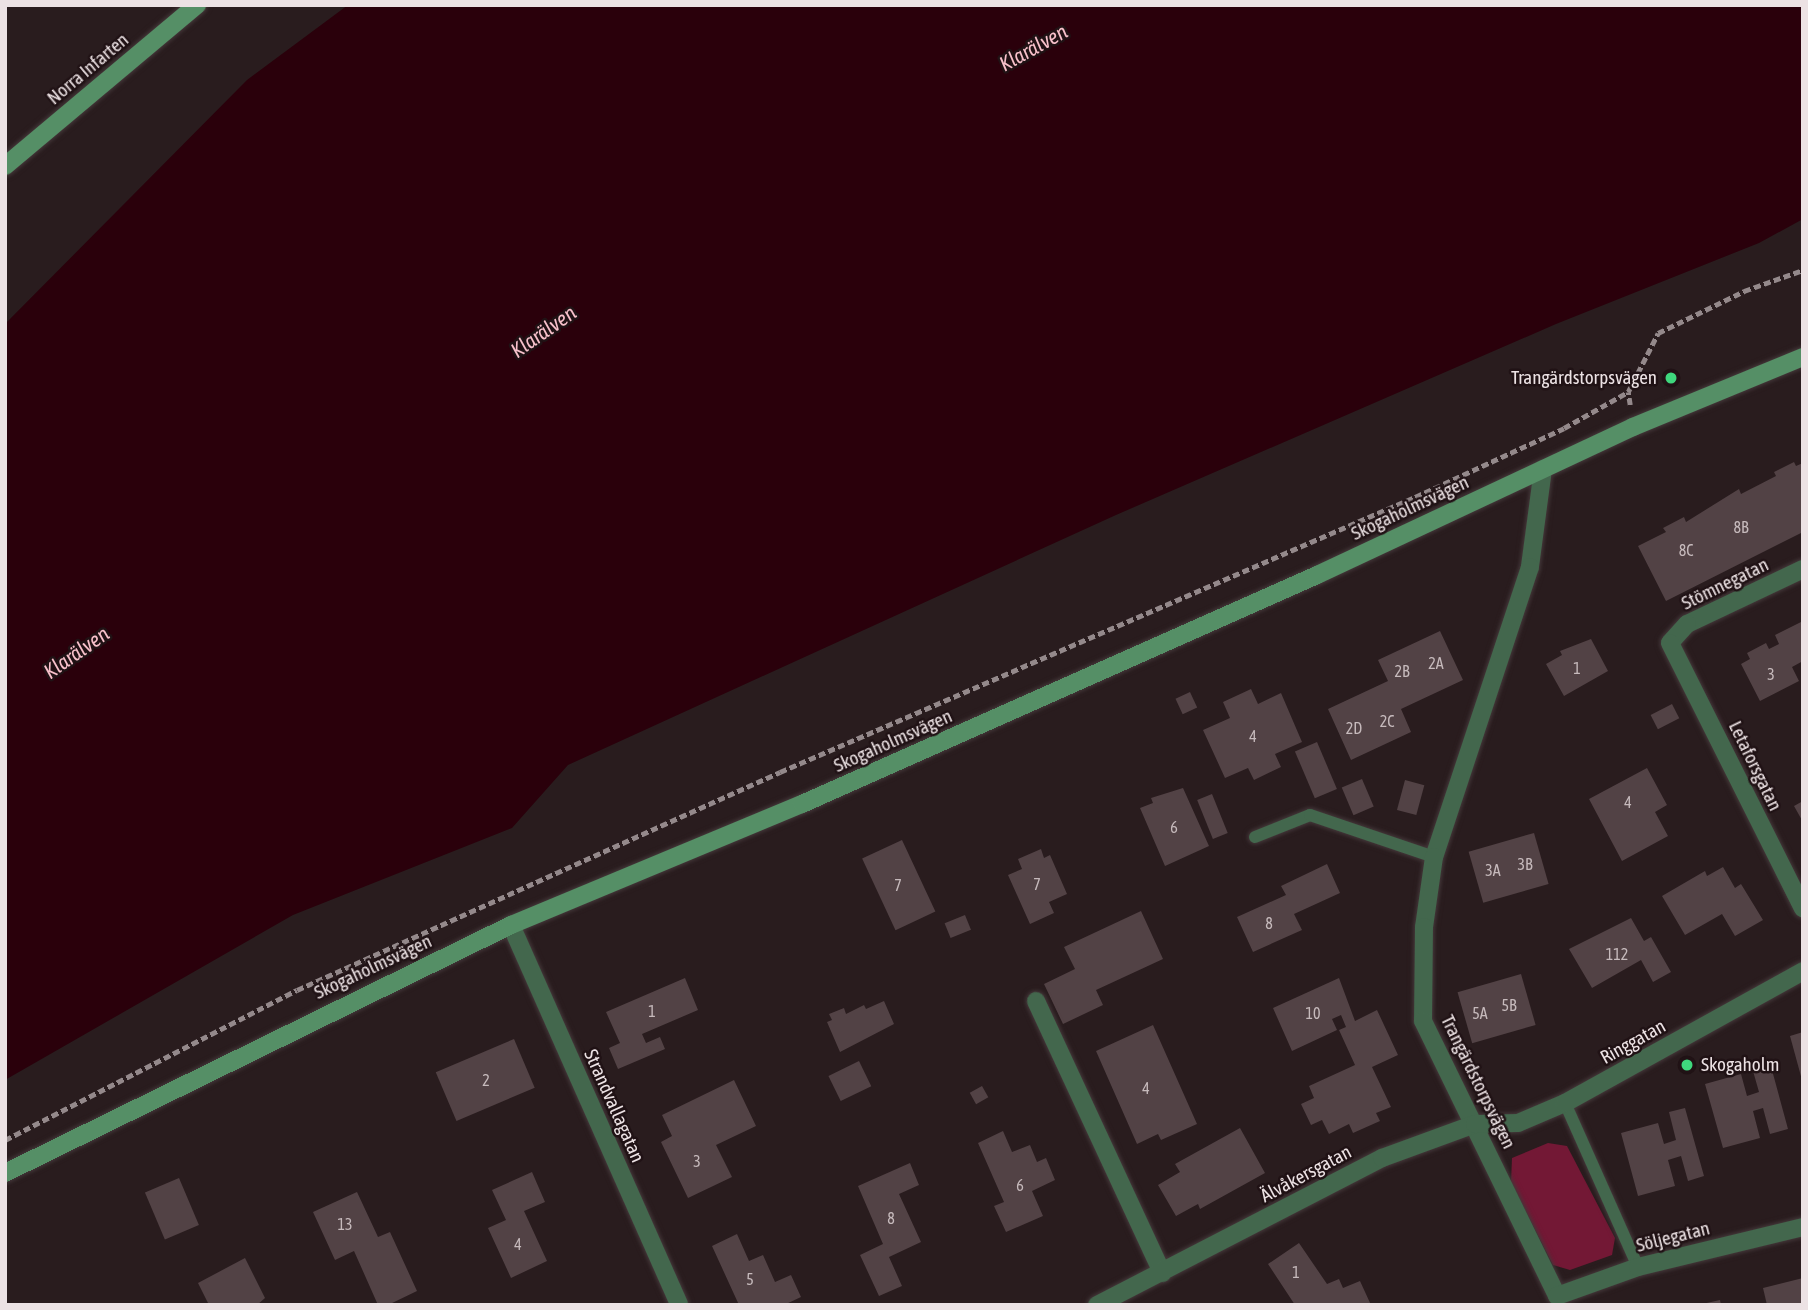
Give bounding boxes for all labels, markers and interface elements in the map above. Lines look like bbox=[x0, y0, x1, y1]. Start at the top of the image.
water label: Klarälven bbox=[994, 18, 1072, 76]
street label: Norra Infarten bbox=[43, 28, 133, 110]
water label: Klarälven bbox=[505, 299, 581, 363]
place label: Trangärdstorpsvägen bbox=[1511, 367, 1657, 389]
marker: Trangärdstorpsvägen bbox=[1663, 370, 1679, 386]
street label: Skogaholmsvägen bbox=[1348, 471, 1472, 545]
house number: 8B bbox=[1733, 517, 1749, 537]
house number: 8C bbox=[1679, 540, 1693, 560]
street label: Stömnegatan bbox=[1678, 553, 1772, 615]
water label: Klarälven bbox=[38, 620, 114, 684]
house number: 2A bbox=[1428, 653, 1444, 673]
house number: 1 bbox=[1573, 658, 1581, 678]
house number: 2B bbox=[1394, 661, 1410, 681]
house number: 3 bbox=[1767, 664, 1775, 684]
street label: Skogaholmsvägen bbox=[830, 705, 956, 777]
house number: 2C bbox=[1380, 711, 1394, 731]
street label: Letaforsgatan bbox=[1724, 717, 1786, 815]
house number: 2D bbox=[1346, 718, 1362, 738]
house number: 4 bbox=[1249, 726, 1257, 746]
house number: 4 bbox=[1624, 792, 1632, 812]
house number: 6 bbox=[1170, 817, 1178, 837]
house number: 3B bbox=[1517, 854, 1533, 874]
house number: 3A bbox=[1485, 860, 1501, 880]
house number: 7 bbox=[1033, 874, 1041, 894]
house number: 7 bbox=[894, 875, 902, 895]
house number: 8 bbox=[1265, 913, 1273, 933]
street label: Skogaholmsvägen bbox=[311, 930, 435, 1004]
house number: 112 bbox=[1606, 944, 1628, 964]
house number: 5B bbox=[1501, 995, 1517, 1015]
house number: 1 bbox=[648, 1001, 656, 1021]
house number: 10 bbox=[1305, 1003, 1321, 1023]
house number: 5A bbox=[1472, 1003, 1488, 1023]
street label: Trangärdstorpsvägen bbox=[1436, 1011, 1520, 1153]
street label: Ringgatan bbox=[1596, 1015, 1670, 1069]
street label: Strandvallagatan bbox=[579, 1046, 649, 1166]
place label: Skogaholm bbox=[1701, 1054, 1779, 1076]
marker: Skogaholm bbox=[1679, 1057, 1695, 1073]
house number: 2 bbox=[482, 1070, 490, 1090]
house number: 4 bbox=[1142, 1078, 1150, 1098]
street label: Älvåkersgatan bbox=[1257, 1141, 1355, 1207]
house number: 3 bbox=[693, 1151, 701, 1171]
house number: 6 bbox=[1016, 1175, 1024, 1195]
house number: 8 bbox=[887, 1208, 895, 1228]
house number: 13 bbox=[337, 1214, 353, 1234]
street label: Söljegatan bbox=[1634, 1217, 1712, 1257]
house number: 4 bbox=[514, 1234, 522, 1254]
house number: 1 bbox=[1292, 1262, 1300, 1282]
house number: 5 bbox=[746, 1269, 754, 1289]

